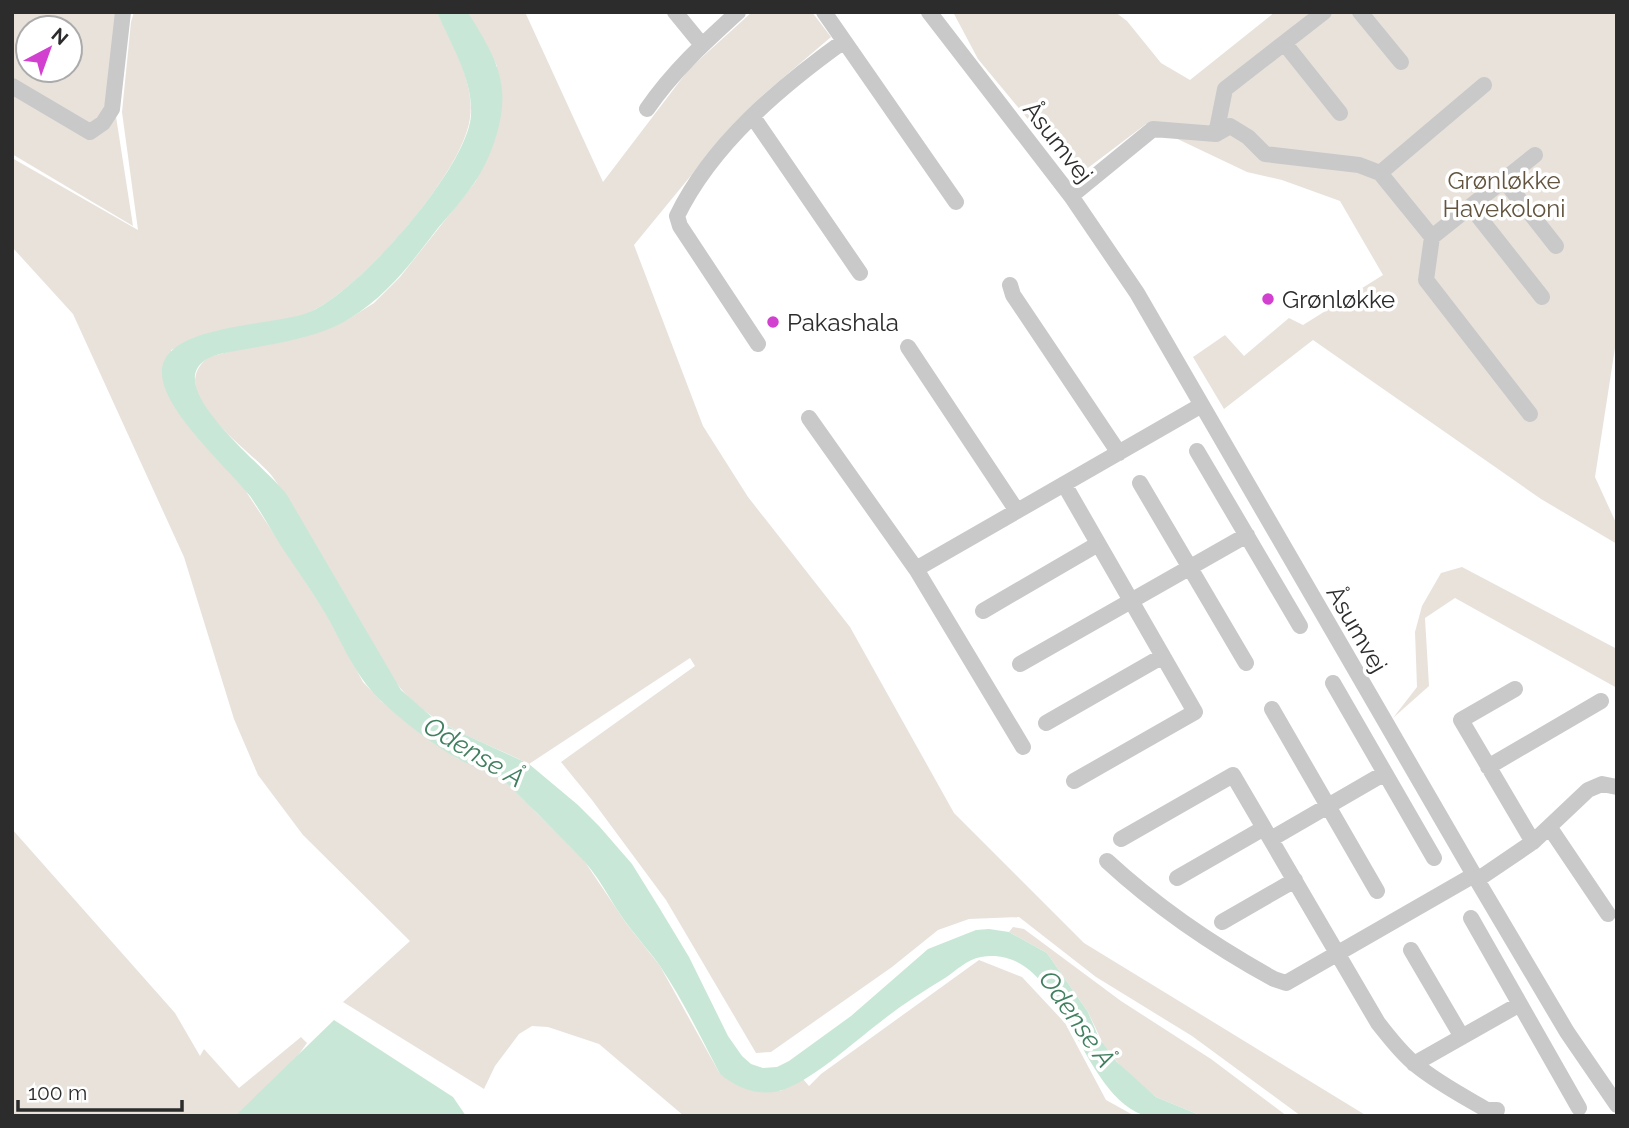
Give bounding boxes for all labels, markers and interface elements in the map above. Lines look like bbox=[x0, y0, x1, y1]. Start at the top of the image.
north arrow bbox=[14, 14, 84, 84]
text: N bbox=[47, 23, 73, 49]
street label: Åsumvej bbox=[1017, 95, 1099, 189]
park label: Grønløkke Havekoloni bbox=[1442, 166, 1566, 223]
place label: Grønløkke bbox=[1282, 285, 1395, 314]
marker: Grønløkke bbox=[1260, 291, 1276, 307]
place label: Pakashala bbox=[787, 308, 899, 337]
marker: Pakashala bbox=[765, 314, 781, 330]
street label: Åsumvej bbox=[1321, 580, 1393, 678]
water label: Odense Å bbox=[418, 710, 530, 794]
water label: Odense Å bbox=[1033, 965, 1121, 1073]
scale bar bbox=[18, 1068, 182, 1112]
text: 100 m bbox=[28, 1080, 87, 1105]

